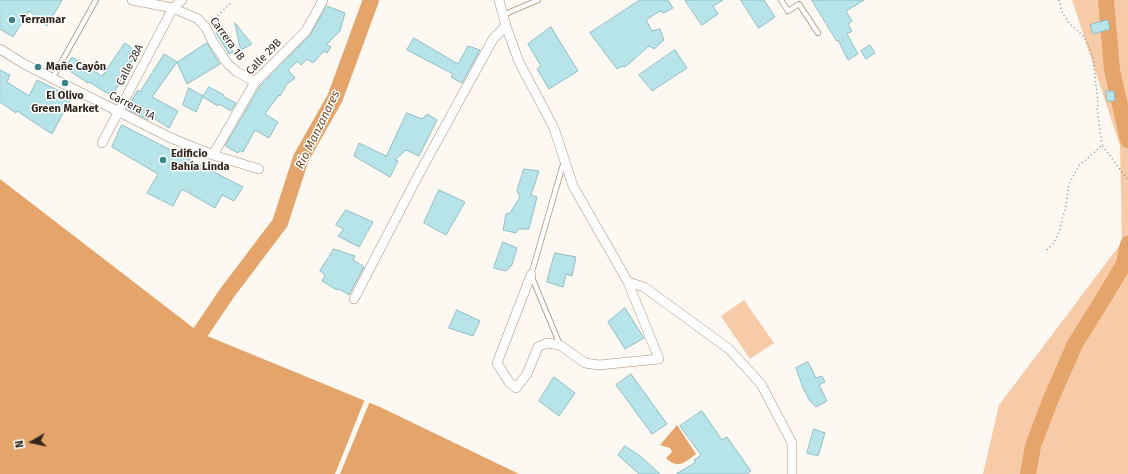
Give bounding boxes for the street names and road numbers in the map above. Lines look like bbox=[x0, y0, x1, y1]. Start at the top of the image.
street label: Carrera 1B bbox=[207, 15, 247, 63]
street label: Calle 29B bbox=[244, 36, 284, 78]
street label: Calle 28A bbox=[114, 42, 146, 88]
street label: Carrera 1A bbox=[107, 89, 157, 123]

